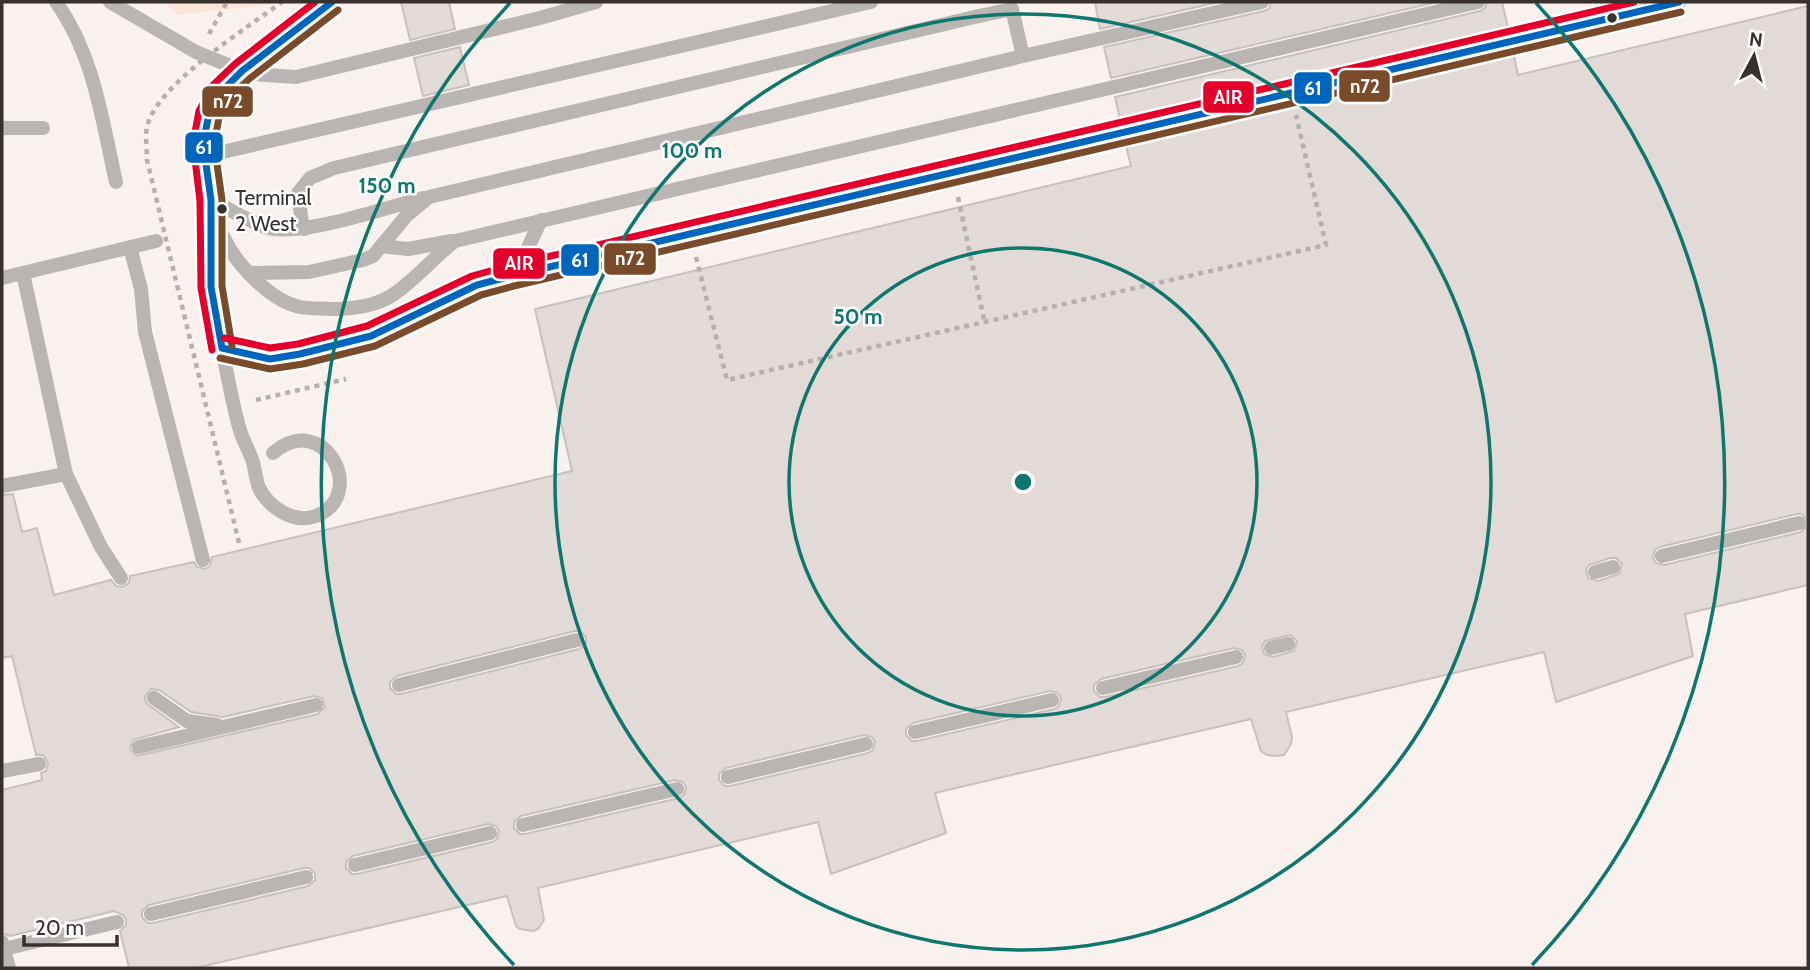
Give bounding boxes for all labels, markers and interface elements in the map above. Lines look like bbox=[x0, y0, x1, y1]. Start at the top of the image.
unlabelled marker bbox=[1605, 11, 1619, 25]
north arrow bbox=[1719, 21, 1789, 91]
text: N bbox=[1748, 27, 1764, 52]
line badge: n72 bbox=[1338, 69, 1391, 103]
line badge: 61 bbox=[1293, 71, 1333, 105]
text: n72 bbox=[1350, 75, 1380, 98]
text: 61 bbox=[1304, 77, 1322, 100]
line badge: AIR bbox=[1202, 80, 1255, 114]
line badge: n72 bbox=[201, 85, 254, 118]
text: AIR bbox=[1213, 86, 1243, 109]
text: n72 bbox=[213, 90, 243, 113]
line badge: 61 bbox=[184, 131, 224, 164]
text: 61 bbox=[195, 136, 213, 159]
text: 100 m bbox=[662, 138, 722, 163]
text: 150 m bbox=[359, 173, 415, 198]
place label: Terminal 2 West bbox=[235, 185, 312, 236]
marker: Terminal 2 West bbox=[215, 202, 229, 216]
line badge: n72 bbox=[603, 242, 657, 276]
line badge: 61 bbox=[560, 243, 600, 277]
line badge: AIR bbox=[492, 247, 546, 280]
text: n72 bbox=[615, 247, 645, 270]
text: 61 bbox=[571, 249, 589, 272]
text: AIR bbox=[504, 252, 534, 275]
text: 50 m bbox=[833, 304, 883, 329]
centre of rings bbox=[1011, 470, 1035, 494]
scale bar bbox=[24, 904, 117, 948]
text: 20 m bbox=[35, 915, 84, 940]

